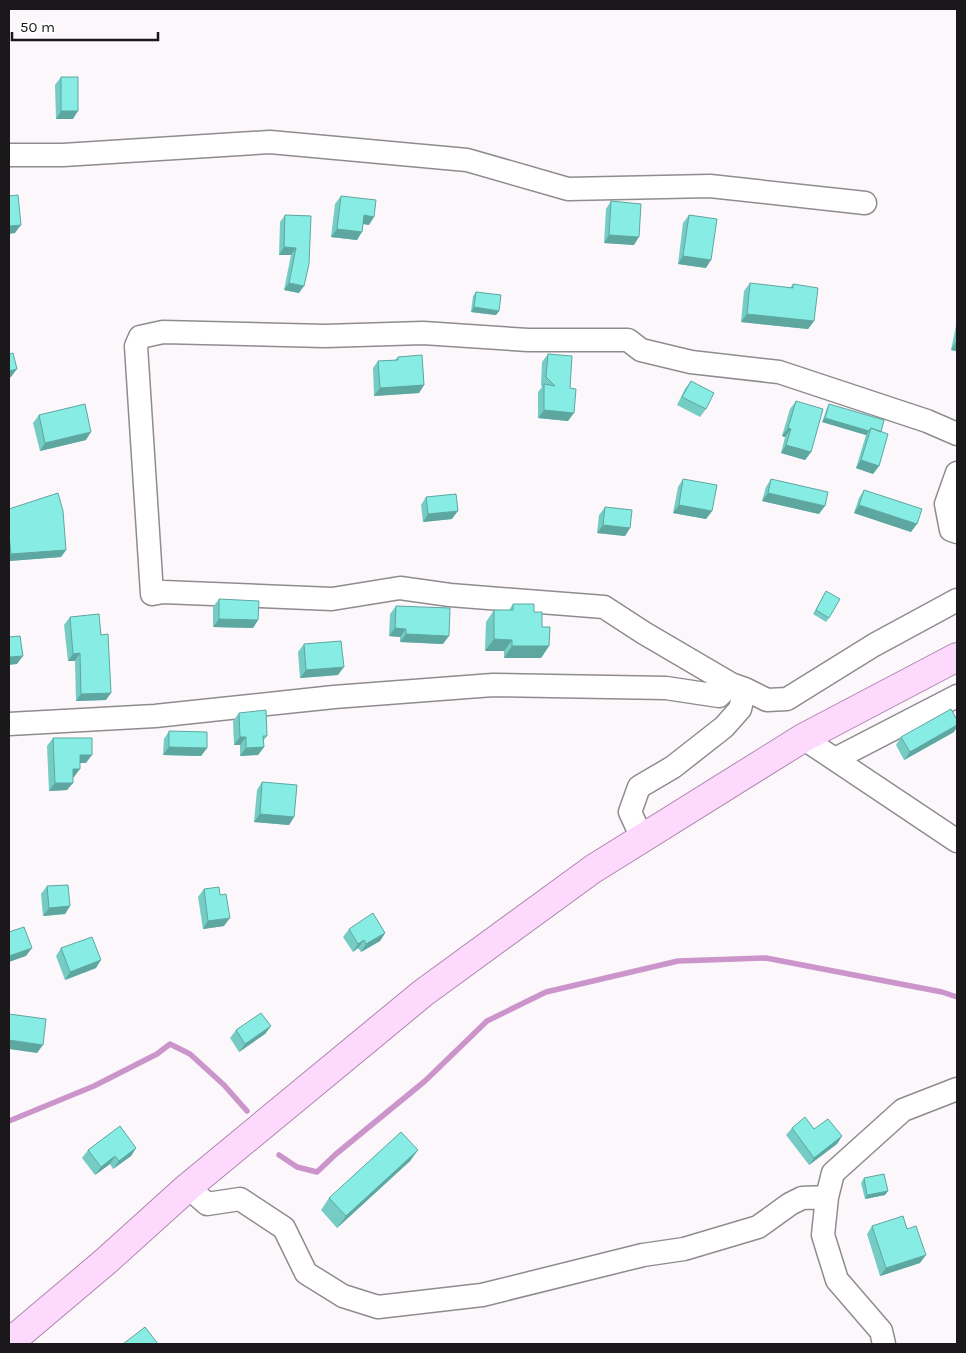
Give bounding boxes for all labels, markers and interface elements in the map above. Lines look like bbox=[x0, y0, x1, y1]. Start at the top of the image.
scale bar bbox=[12, 10, 159, 42]
text: 50 m bbox=[20, 18, 55, 36]

